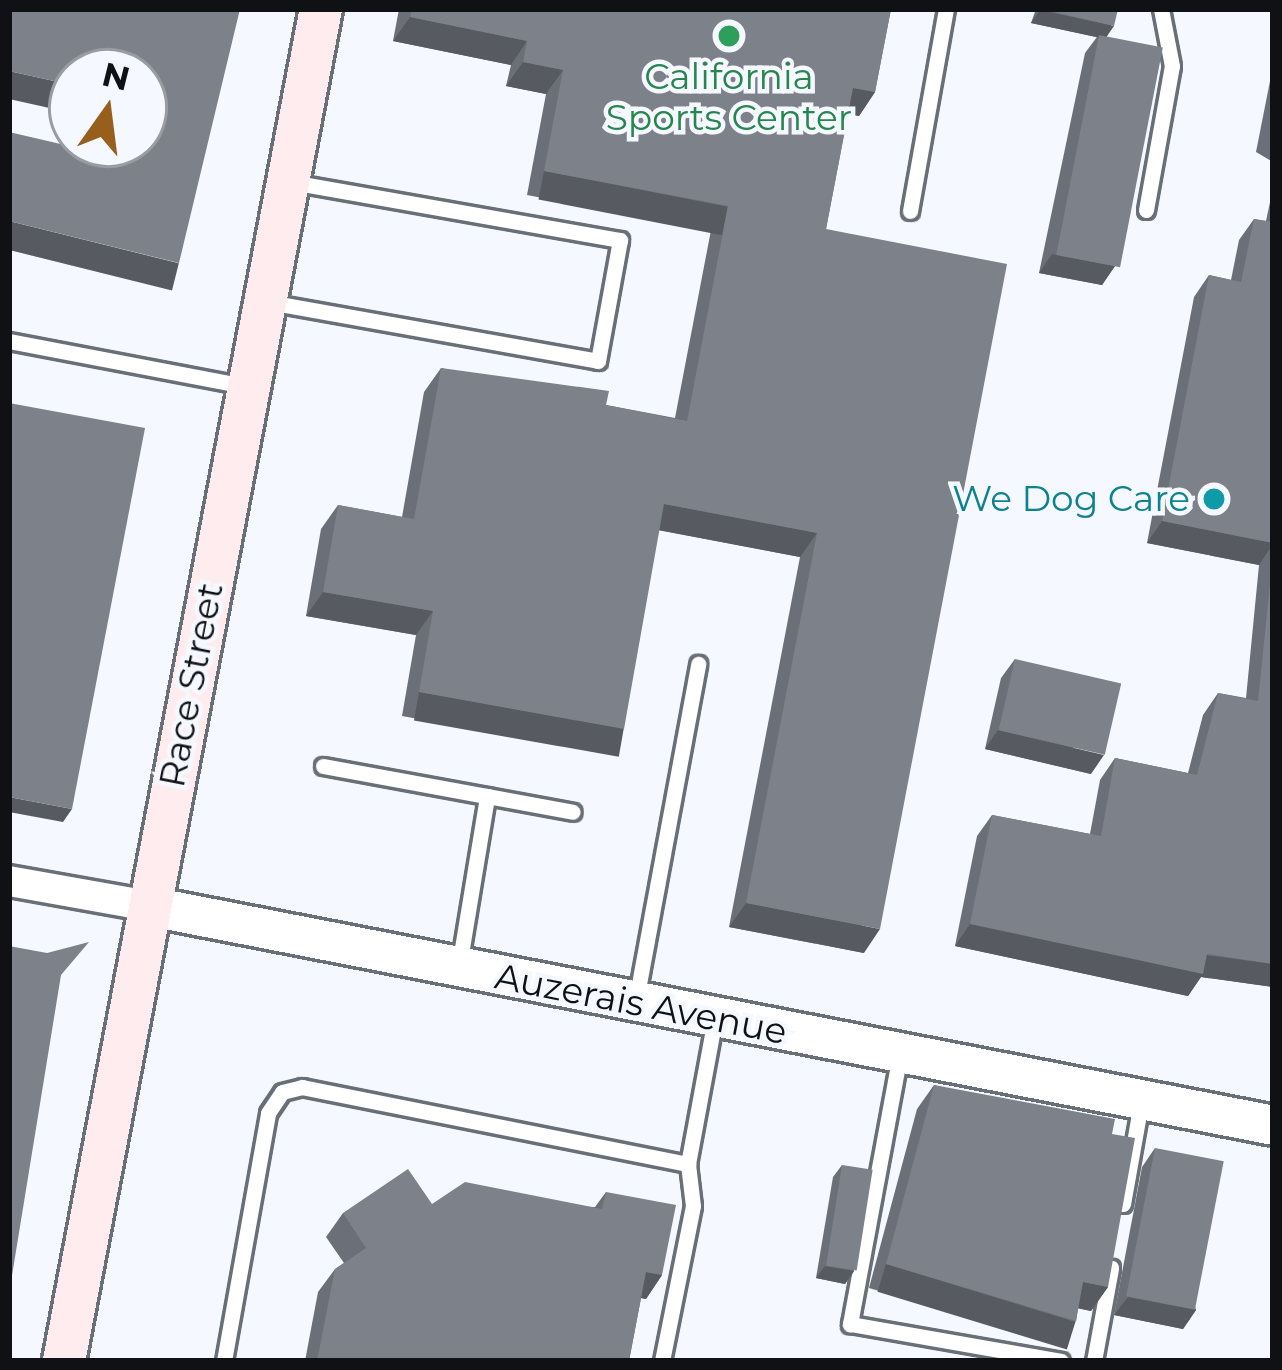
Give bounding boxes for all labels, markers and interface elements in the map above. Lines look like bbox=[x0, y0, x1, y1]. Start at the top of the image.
marker: California Sports Center bbox=[716, 23, 742, 49]
north arrow bbox=[48, 48, 168, 168]
text: N bbox=[98, 53, 134, 99]
place label: California Sports Center bbox=[606, 54, 852, 139]
place label: We Dog Care bbox=[952, 477, 1190, 521]
marker: We Dog Care bbox=[1201, 486, 1227, 512]
street label: Race Street bbox=[150, 579, 232, 791]
street label: Auzerais Avenue bbox=[491, 955, 791, 1053]

